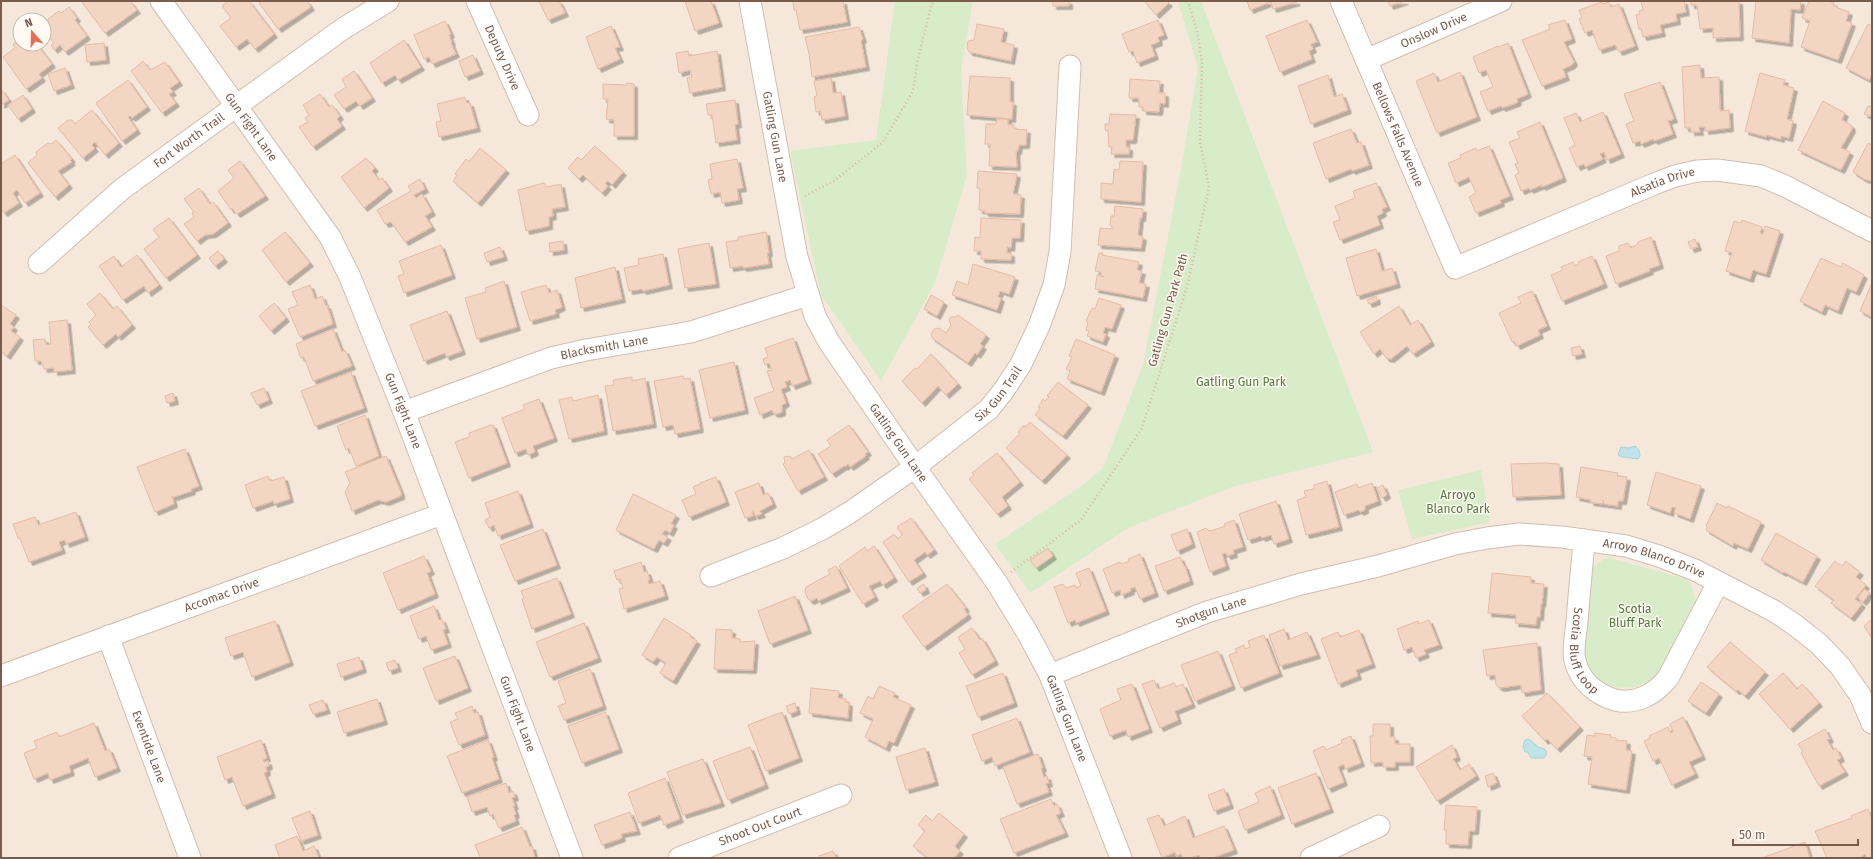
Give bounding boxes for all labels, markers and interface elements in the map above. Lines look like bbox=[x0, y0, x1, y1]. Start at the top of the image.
street label: Onslow Drive bbox=[1398, 10, 1469, 51]
north arrow bbox=[12, 12, 52, 52]
text: N bbox=[23, 16, 34, 30]
street label: Deputy Drive bbox=[482, 23, 523, 92]
street label: Bellows Falls Avenue bbox=[1369, 80, 1426, 189]
street label: Gun Fight Lane bbox=[222, 90, 280, 164]
street label: Gatling Gun Lane bbox=[760, 90, 790, 183]
street label: Fort Worth Trail bbox=[151, 110, 228, 171]
street label: Alsatia Drive bbox=[1628, 165, 1696, 200]
street label: Gatling Gun Park Path bbox=[1145, 252, 1191, 368]
street label: Blacksmith Lane bbox=[559, 332, 649, 363]
street label: Six Gun Trail bbox=[972, 363, 1025, 424]
street label: Gun Fight Lane bbox=[382, 371, 424, 451]
park label: Gatling Gun Park bbox=[1196, 375, 1287, 389]
street label: Gatling Gun Lane bbox=[866, 401, 931, 485]
park label: Arroyo Blanco Park bbox=[1426, 488, 1491, 516]
street label: Arroyo Blanco Drive bbox=[1602, 536, 1708, 581]
street label: Accomac Drive bbox=[182, 575, 261, 615]
street label: Shotgun Lane bbox=[1174, 594, 1248, 631]
park label: Scotia Bluff Park bbox=[1609, 602, 1662, 630]
street label: Scotia Bluff Loop bbox=[1567, 607, 1601, 697]
street label: Gatling Gun Lane bbox=[1044, 673, 1090, 764]
street label: Gun Fight Lane bbox=[497, 674, 538, 754]
street label: Eventide Lane bbox=[129, 708, 169, 785]
street label: Shoot Out Court bbox=[717, 804, 804, 849]
scale bar bbox=[1733, 821, 1858, 847]
text: 50 m bbox=[1739, 828, 1765, 842]

